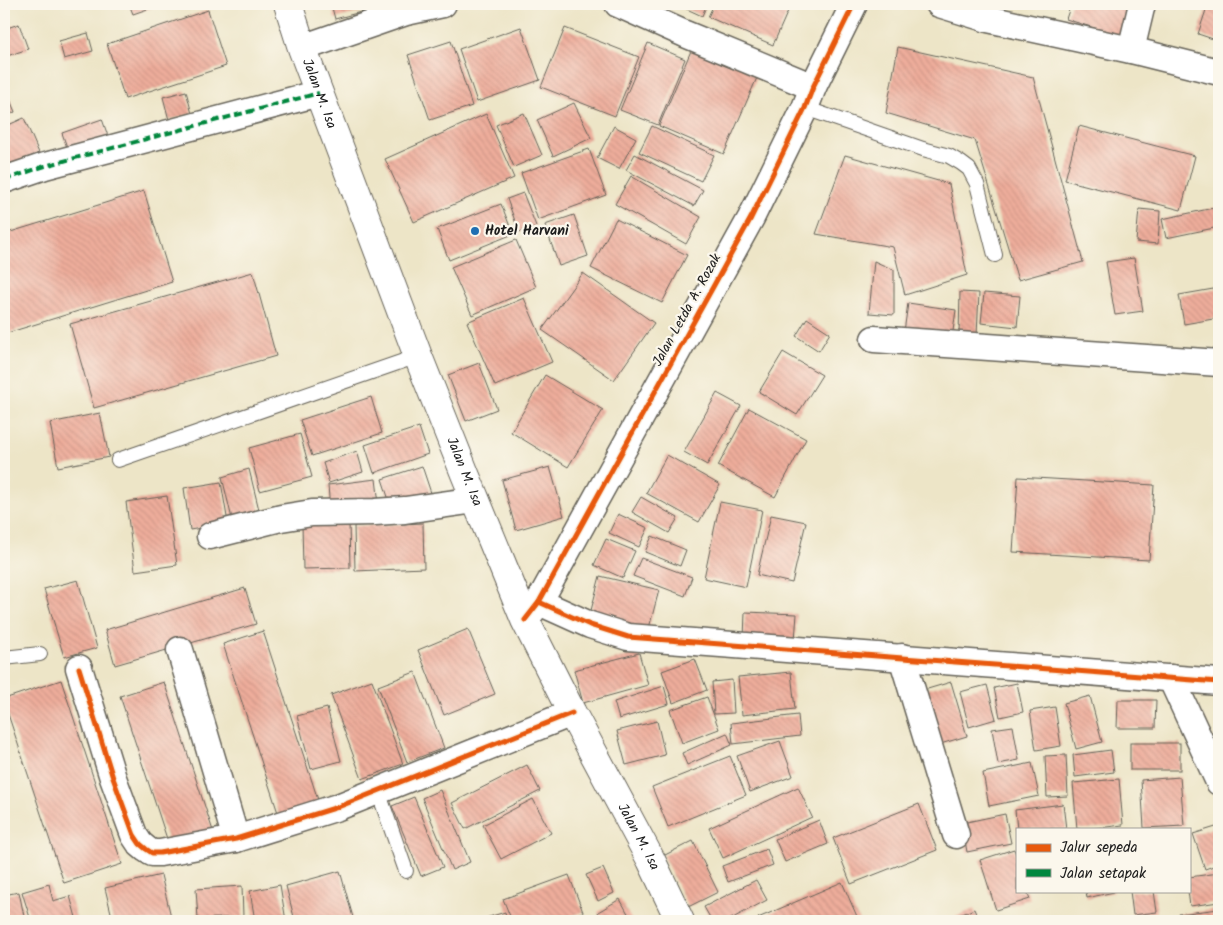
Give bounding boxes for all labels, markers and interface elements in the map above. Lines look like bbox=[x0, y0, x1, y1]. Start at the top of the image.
street label: Jalan M. Isa bbox=[296, 56, 342, 132]
place label: Hotel Harvani bbox=[485, 220, 569, 242]
marker: Hotel Harvani bbox=[469, 225, 481, 237]
street label: Jalan Letda A. Rozak bbox=[647, 249, 727, 370]
street label: Jalan M. Isa bbox=[440, 434, 488, 510]
street label: Jalan M. Isa bbox=[612, 799, 665, 874]
legend bbox=[1016, 828, 1190, 892]
text: Jalur sepeda bbox=[1060, 836, 1138, 860]
text: Jalan setapak bbox=[1060, 862, 1147, 886]

